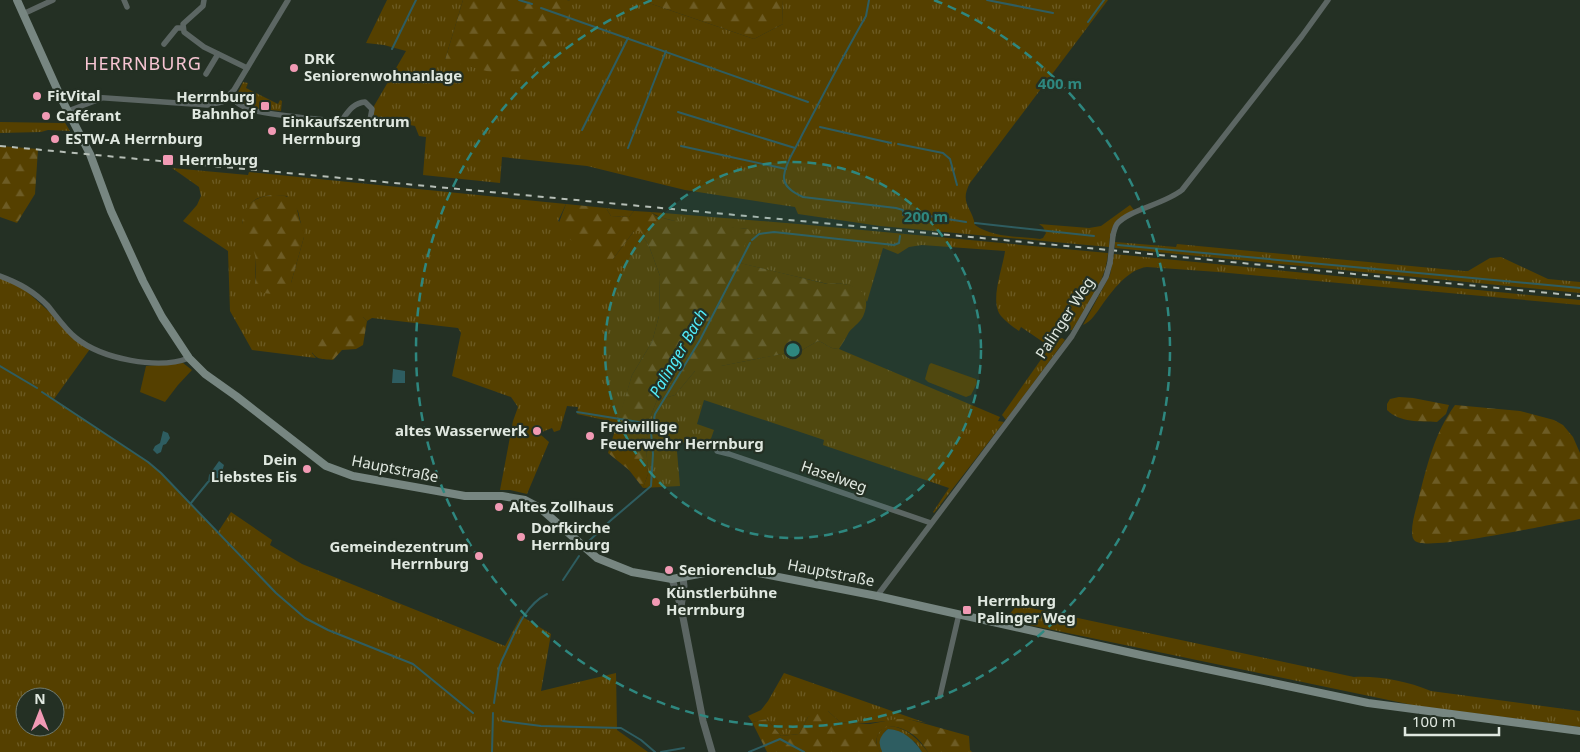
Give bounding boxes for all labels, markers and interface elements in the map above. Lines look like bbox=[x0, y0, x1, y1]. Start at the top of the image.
place label: DRK Seniorenwohnanlage bbox=[304, 48, 462, 85]
district label: HERRNBURG bbox=[84, 51, 202, 75]
marker: DRK Seniorenwohnanlage bbox=[288, 62, 300, 74]
text: 400 m bbox=[1038, 73, 1082, 93]
place label: FitVital bbox=[47, 85, 100, 105]
place label: Herrnburg Bahnhof bbox=[176, 86, 256, 123]
marker: FitVital bbox=[31, 90, 43, 102]
marker: Herrnburg Bahnhof bbox=[259, 100, 271, 112]
place label: Caférant bbox=[56, 105, 122, 125]
marker: Caférant bbox=[40, 110, 52, 122]
place label: Einkaufszentrum Herrnburg bbox=[282, 111, 410, 148]
marker: Einkaufszentrum Herrnburg bbox=[266, 125, 278, 137]
place label: ESTW-A Herrnburg bbox=[65, 128, 203, 148]
marker: ESTW-A Herrnburg bbox=[49, 133, 61, 145]
place label: Herrnburg bbox=[179, 149, 258, 169]
marker: Herrnburg bbox=[161, 153, 175, 167]
text: 200 m bbox=[904, 206, 948, 226]
street label: Palinger Weg bbox=[1030, 273, 1098, 362]
water label: Palinger Bach bbox=[644, 305, 712, 401]
centre of rings bbox=[784, 341, 802, 359]
place label: Freiwillige Feuerwehr Herrnburg bbox=[600, 416, 764, 453]
place label: altes Wasserwerk bbox=[395, 420, 528, 440]
marker: altes Wasserwerk bbox=[531, 425, 543, 437]
marker: Freiwillige Feuerwehr Herrnburg bbox=[584, 430, 596, 442]
place label: Dein Liebstes Eis bbox=[211, 449, 297, 486]
street label: Hauptstraße bbox=[350, 450, 440, 486]
street label: Haselweg bbox=[799, 455, 870, 497]
marker: Dein Liebstes Eis bbox=[301, 463, 313, 475]
place label: Altes Zollhaus bbox=[509, 496, 614, 516]
marker: Altes Zollhaus bbox=[493, 501, 505, 513]
place label: Dorfkirche Herrnburg bbox=[531, 517, 611, 554]
marker: Dorfkirche Herrnburg bbox=[515, 531, 527, 543]
place label: Gemeindezentrum Herrnburg bbox=[329, 536, 469, 573]
marker: Gemeindezentrum Herrnburg bbox=[473, 550, 485, 562]
street label: Hauptstraße bbox=[786, 554, 876, 590]
place label: Seniorenclub bbox=[679, 559, 776, 579]
marker: Seniorenclub bbox=[663, 564, 675, 576]
place label: Künstlerbühne Herrnburg bbox=[666, 582, 777, 619]
place label: Herrnburg Palinger Weg bbox=[977, 590, 1076, 627]
marker: Künstlerbühne Herrnburg bbox=[650, 596, 662, 608]
marker: Herrnburg Palinger Weg bbox=[961, 604, 973, 616]
north arrow bbox=[15, 687, 65, 737]
text: N bbox=[34, 689, 46, 708]
scale bar bbox=[1405, 704, 1499, 736]
text: 100 m bbox=[1412, 711, 1456, 731]

